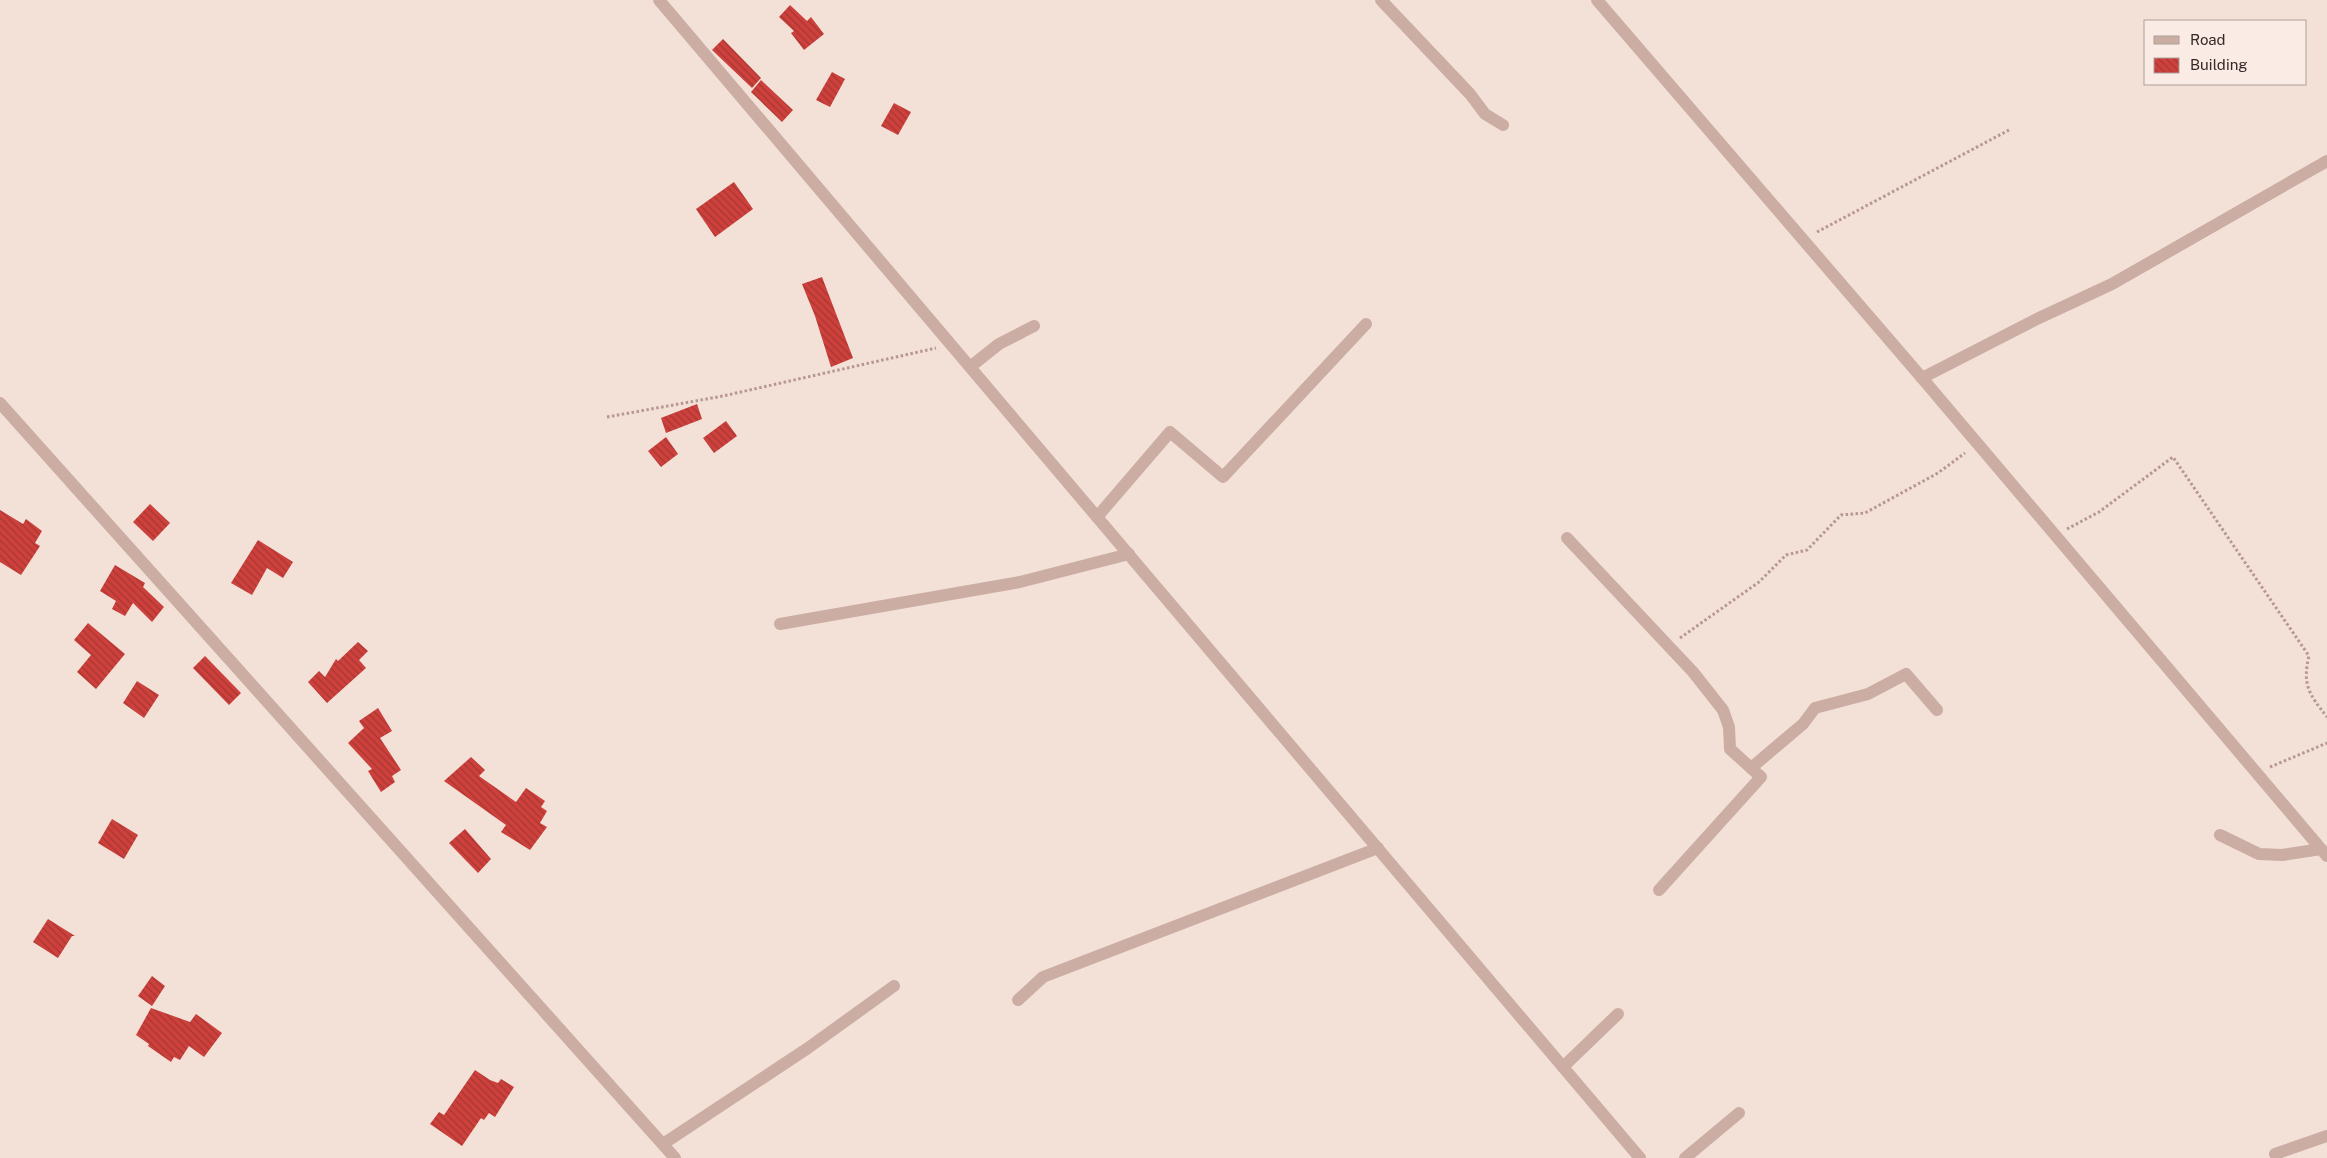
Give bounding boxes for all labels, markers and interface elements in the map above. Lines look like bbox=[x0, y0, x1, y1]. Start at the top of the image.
legend bbox=[2144, 20, 2307, 85]
text: Road bbox=[2190, 31, 2226, 48]
text: Building bbox=[2190, 56, 2248, 73]

